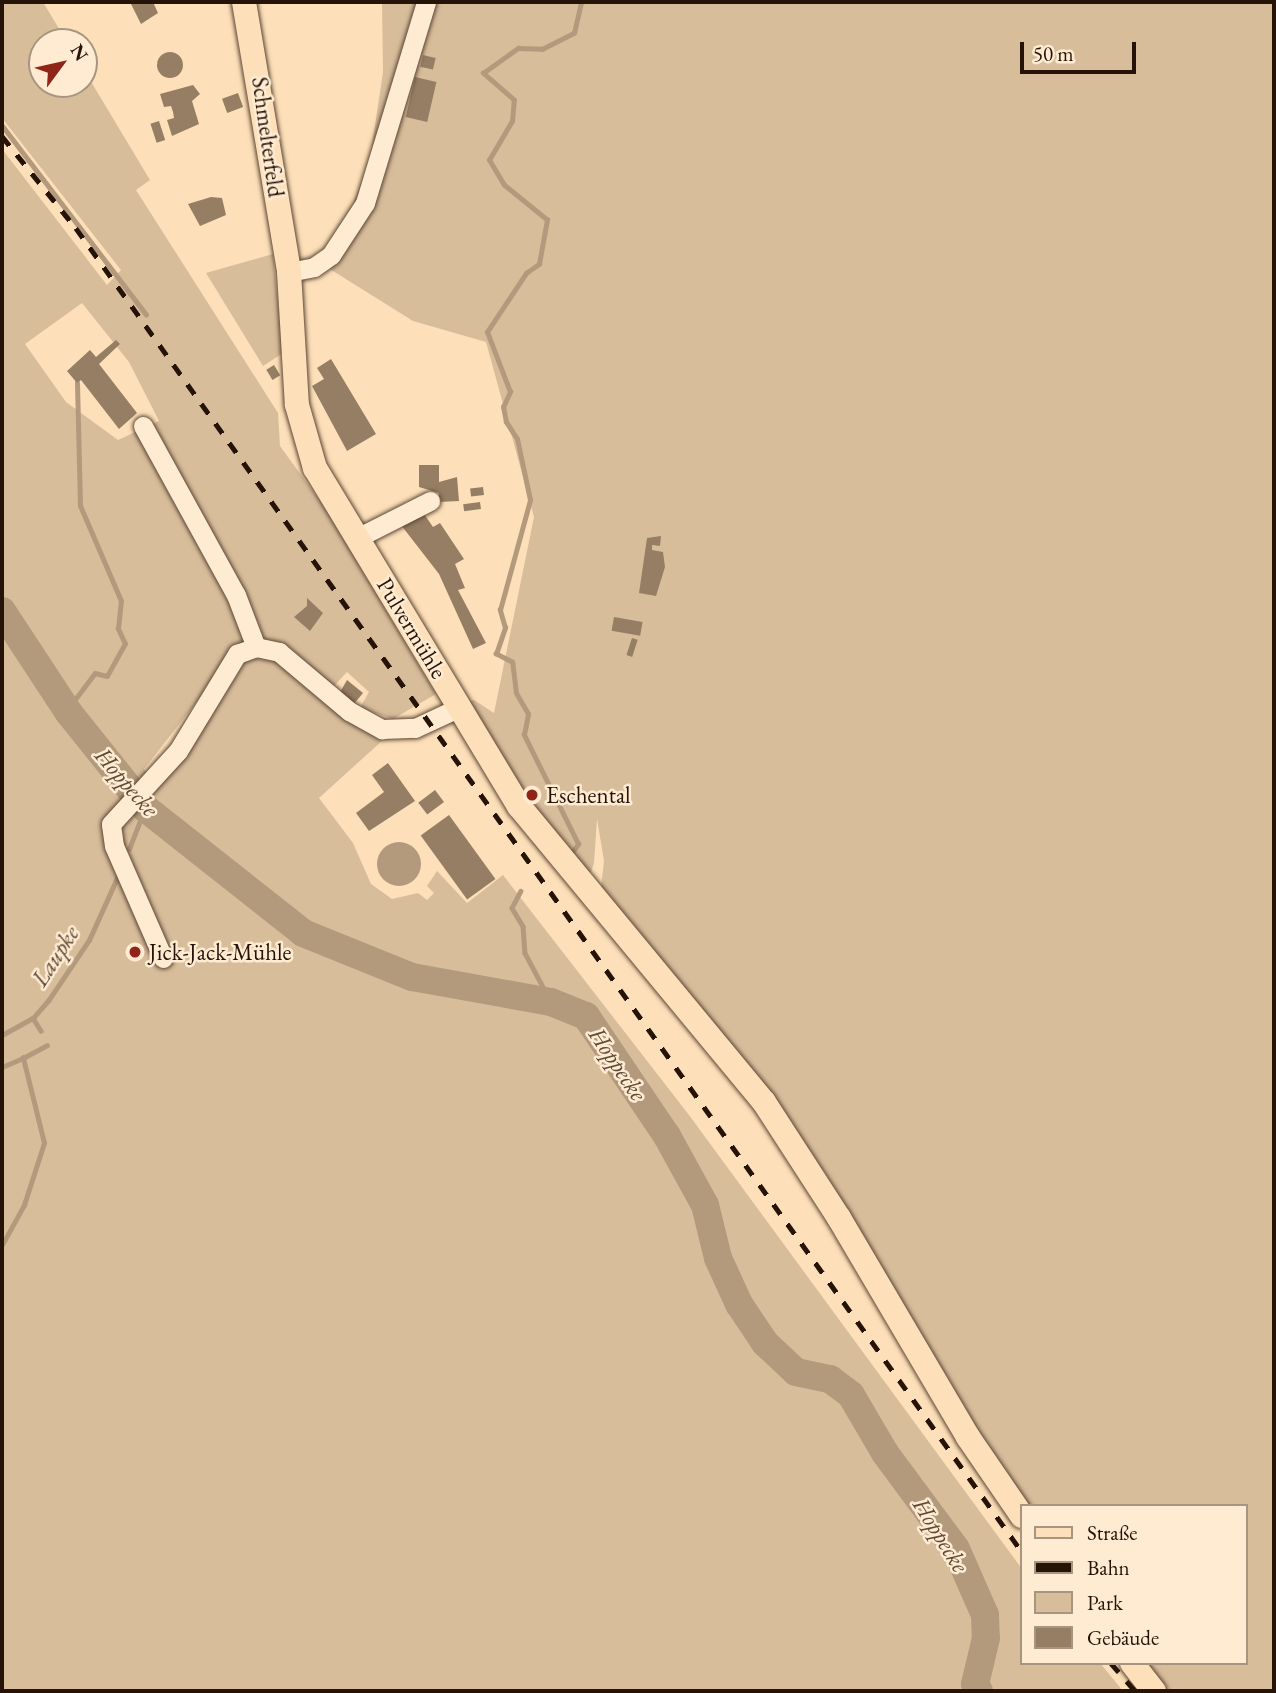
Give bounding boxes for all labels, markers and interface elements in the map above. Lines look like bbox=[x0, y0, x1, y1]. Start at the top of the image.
north arrow bbox=[28, 28, 98, 98]
scale bar bbox=[1024, 28, 1140, 72]
text: N bbox=[65, 39, 94, 66]
text: 50 m bbox=[1033, 40, 1074, 67]
street label: Schmelterfeld bbox=[246, 75, 290, 199]
street label: Pulvermühle bbox=[371, 573, 453, 683]
water label: Hoppecke bbox=[89, 741, 165, 823]
place label: Eschental bbox=[546, 781, 631, 809]
marker: Eschental bbox=[524, 787, 540, 803]
water label: Laupke bbox=[25, 920, 85, 992]
place label: Jick-Jack-Mühle bbox=[149, 938, 292, 966]
marker: Jick-Jack-Mühle bbox=[127, 944, 143, 960]
water label: Hoppecke bbox=[583, 1022, 653, 1106]
water label: Hoppecke bbox=[907, 1492, 975, 1578]
legend bbox=[1020, 1504, 1248, 1665]
text: Straße bbox=[1087, 1519, 1138, 1546]
text: Bahn bbox=[1087, 1554, 1130, 1581]
text: Park bbox=[1087, 1589, 1123, 1616]
text: Gebäude bbox=[1087, 1624, 1159, 1651]

